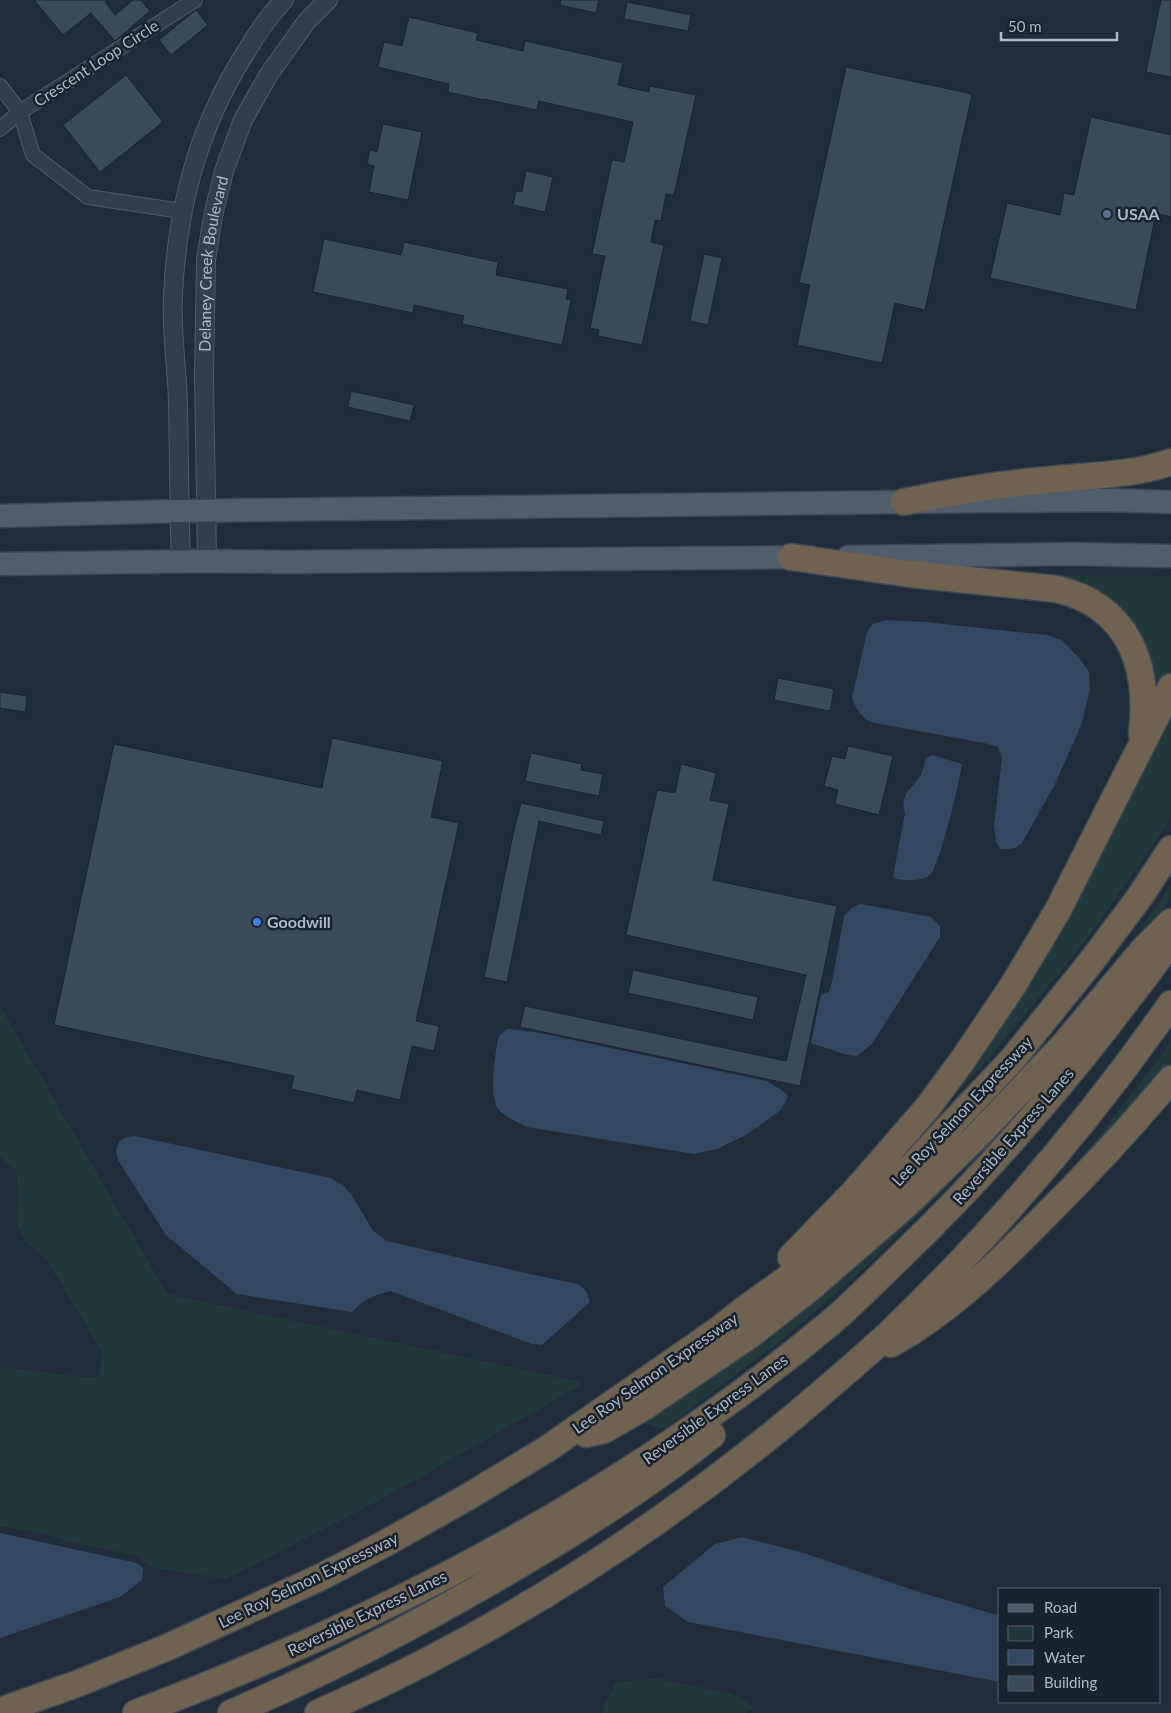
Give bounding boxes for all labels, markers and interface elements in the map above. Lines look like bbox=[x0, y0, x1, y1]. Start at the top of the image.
scale bar bbox=[1001, 10, 1117, 42]
street label: Crescent Loop Circle bbox=[30, 15, 162, 110]
text: 50 m bbox=[1008, 17, 1042, 35]
street label: Delaney Creek Boulevard bbox=[194, 174, 232, 352]
place label: USAA bbox=[1117, 204, 1161, 223]
marker: USAA bbox=[1101, 208, 1113, 220]
place label: Goodwill bbox=[267, 912, 331, 931]
marker: Goodwill bbox=[251, 916, 263, 928]
street label: Lee Roy Selmon Expressway bbox=[887, 1031, 1036, 1189]
street label: Reversible Express Lanes bbox=[948, 1063, 1077, 1208]
street label: Lee Roy Selmon Expressway bbox=[568, 1308, 742, 1437]
street label: Reversible Express Lanes bbox=[638, 1350, 791, 1468]
street label: Lee Roy Selmon Expressway bbox=[215, 1527, 401, 1631]
street label: Reversible Express Lanes bbox=[284, 1566, 449, 1659]
legend bbox=[998, 1588, 1161, 1703]
text: Road bbox=[1044, 1598, 1077, 1616]
text: Park bbox=[1044, 1623, 1074, 1641]
text: Water bbox=[1044, 1648, 1085, 1666]
text: Building bbox=[1044, 1673, 1097, 1691]

